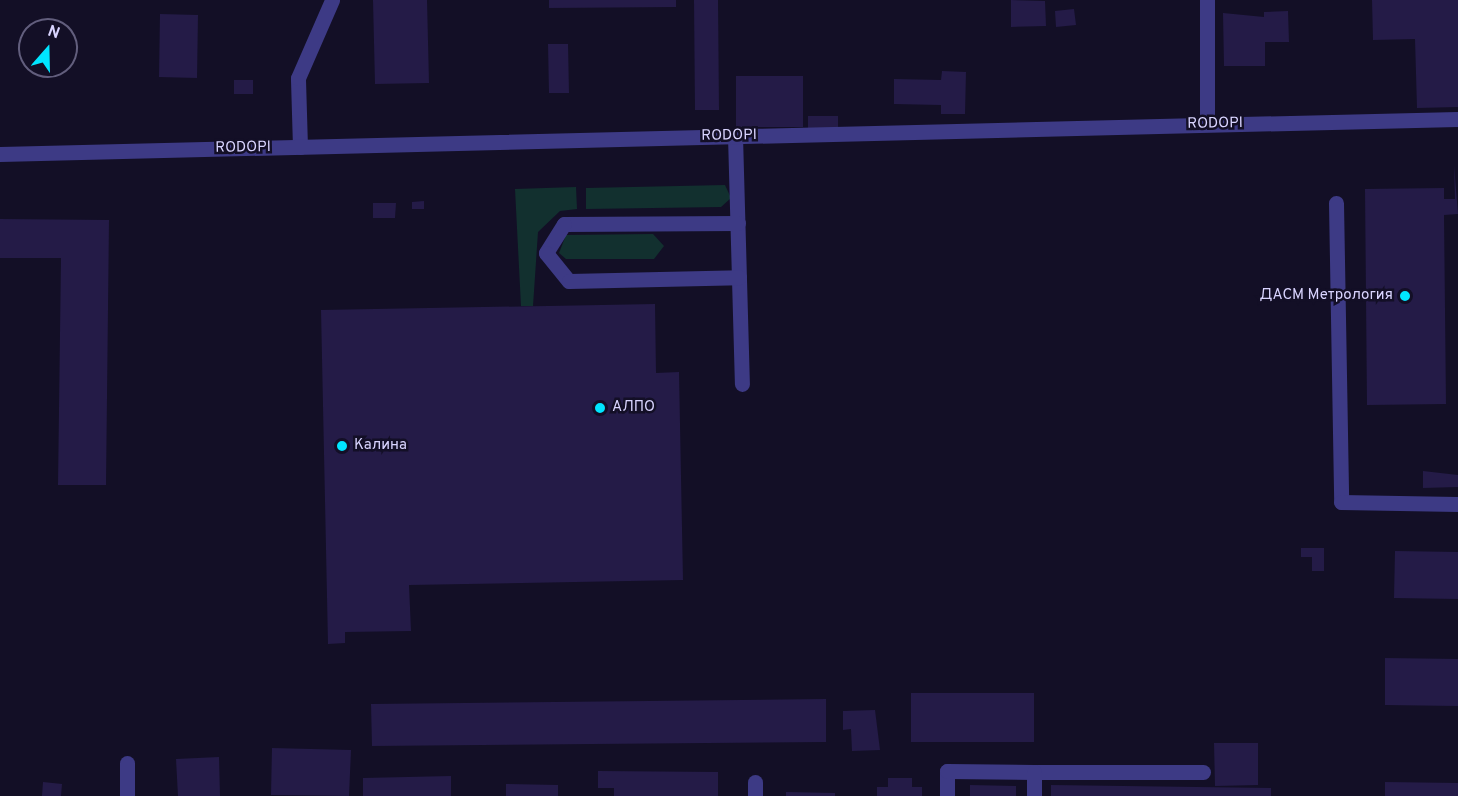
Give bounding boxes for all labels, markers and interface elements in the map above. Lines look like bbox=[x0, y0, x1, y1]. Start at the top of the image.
north arrow bbox=[18, 18, 78, 78]
text: N bbox=[45, 22, 62, 44]
street label: RODOPI bbox=[1187, 115, 1243, 133]
street label: RODOPI bbox=[701, 127, 757, 145]
street label: RODOPI bbox=[215, 139, 271, 157]
place label: ДАСМ Метрология bbox=[1259, 287, 1393, 305]
marker: ДАСМ Метрология bbox=[1398, 289, 1412, 303]
place label: АЛПО bbox=[612, 399, 655, 417]
marker: АЛПО bbox=[593, 401, 607, 415]
place label: Калина bbox=[354, 437, 407, 455]
marker: Калина bbox=[335, 439, 349, 453]

